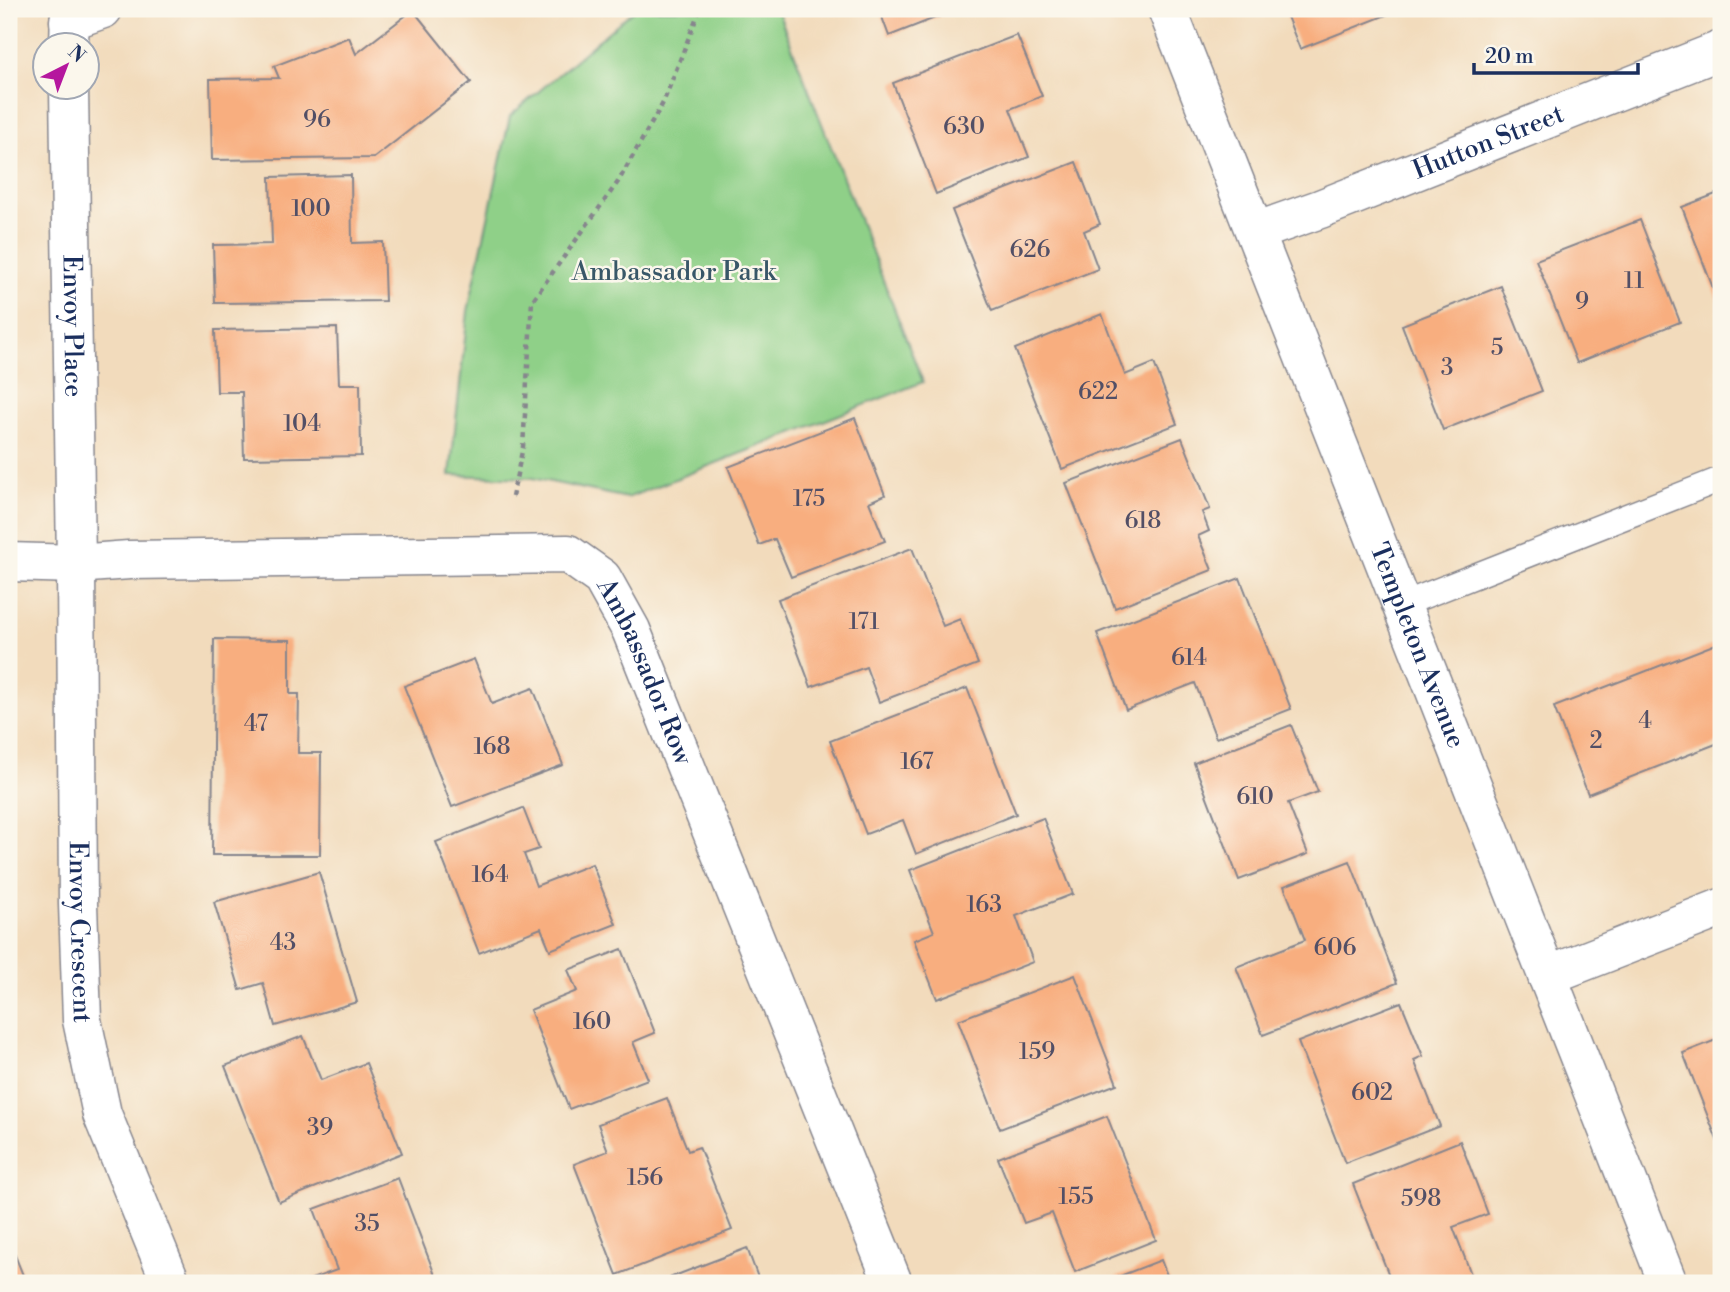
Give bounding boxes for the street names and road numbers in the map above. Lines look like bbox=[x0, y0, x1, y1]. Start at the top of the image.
street label: Hutton Street bbox=[1408, 98, 1569, 187]
street label: Envoy Place bbox=[55, 254, 90, 398]
street label: Templeton Avenue bbox=[1363, 538, 1472, 753]
street label: Ambassador Row bbox=[589, 572, 700, 770]
street label: Envoy Crescent bbox=[62, 841, 98, 1023]

